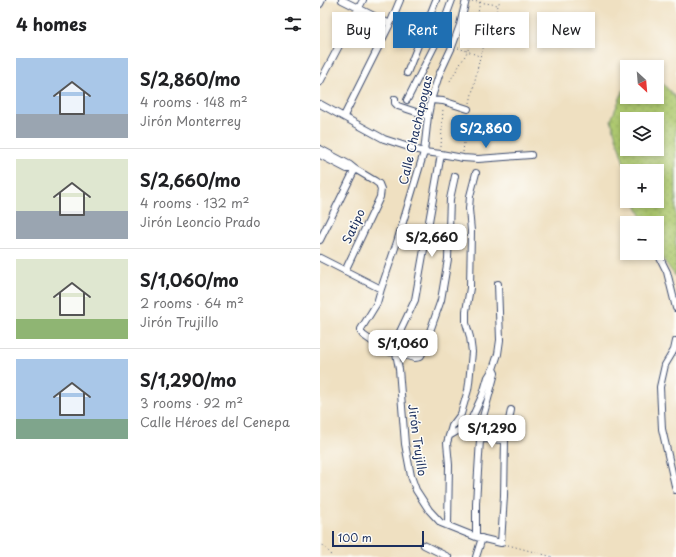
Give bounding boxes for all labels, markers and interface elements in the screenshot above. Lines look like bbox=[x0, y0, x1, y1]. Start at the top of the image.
text: 4 homes bbox=[16, 11, 87, 37]
chip: Buy bbox=[332, 12, 385, 48]
chip: Rent bbox=[393, 12, 452, 48]
chip: Filters bbox=[460, 12, 529, 48]
chip: New bbox=[537, 12, 595, 48]
icon: filters bbox=[282, 13, 304, 35]
north arrow bbox=[620, 60, 664, 104]
map controls bbox=[620, 60, 664, 260]
text: S/2,860/mo bbox=[140, 66, 240, 92]
street label: Calle Chachapoyas bbox=[394, 73, 436, 186]
icon: home bbox=[48, 74, 96, 122]
text: 4 rooms · 148 m² bbox=[140, 92, 248, 111]
text: Jirón Monterrey bbox=[140, 111, 241, 130]
button: layers bbox=[620, 112, 664, 156]
pin: S/2,860 bbox=[449, 115, 523, 149]
text: S/2,860 bbox=[460, 118, 512, 137]
button: + bbox=[620, 164, 664, 208]
text: S/2,660/mo bbox=[140, 167, 240, 193]
icon: home bbox=[48, 175, 96, 223]
text: 4 rooms · 132 m² bbox=[140, 193, 250, 212]
street label: Satipo bbox=[337, 205, 369, 246]
text: Jirón Leoncio Prado bbox=[140, 212, 260, 231]
button: − bbox=[620, 216, 664, 260]
pin: S/2,660 bbox=[395, 224, 469, 258]
text: S/2,660 bbox=[406, 227, 458, 246]
text: S/1,060/mo bbox=[140, 267, 239, 293]
icon: home bbox=[48, 275, 96, 323]
text: 2 rooms · 64 m² bbox=[140, 293, 244, 312]
text: Jirón Trujillo bbox=[140, 312, 219, 331]
pin: S/1,060 bbox=[366, 330, 440, 364]
text: S/1,060 bbox=[378, 333, 428, 352]
text: S/1,290/mo bbox=[140, 367, 236, 393]
icon: home bbox=[48, 375, 96, 423]
text: 3 rooms · 92 m² bbox=[140, 393, 243, 412]
street label: Jirón Trujillo bbox=[404, 403, 432, 477]
text: Calle Héroes del Cenepa bbox=[140, 412, 290, 431]
pin: S/1,290 bbox=[455, 415, 529, 449]
text: S/1,290 bbox=[467, 418, 517, 437]
scale bar bbox=[332, 529, 424, 548]
text: 100 m bbox=[338, 529, 372, 546]

